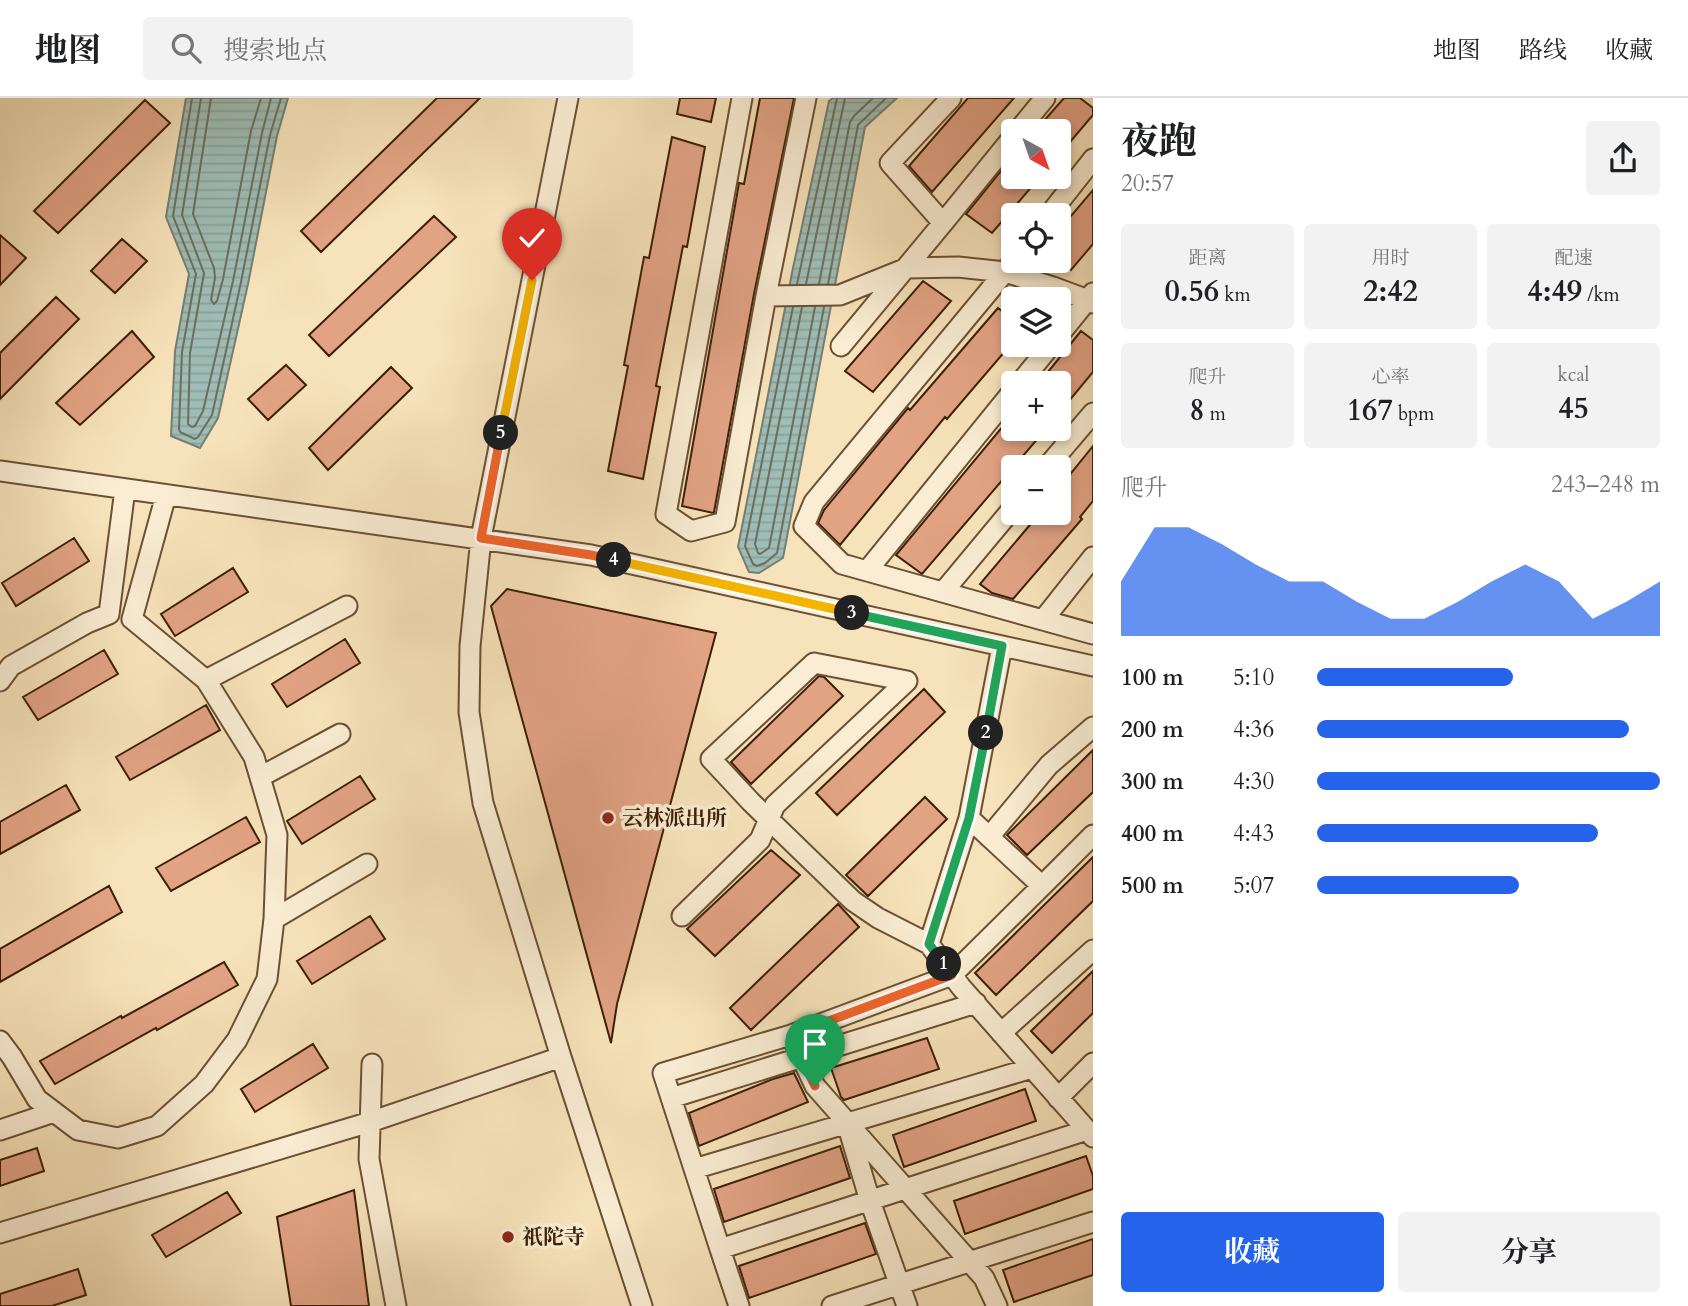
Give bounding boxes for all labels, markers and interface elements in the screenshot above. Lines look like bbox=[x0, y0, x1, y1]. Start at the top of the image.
search box bbox=[143, 17, 633, 80]
text: 地图 bbox=[35, 28, 101, 73]
icon: search bbox=[167, 29, 205, 67]
text: 搜索地点 bbox=[223, 33, 327, 68]
text: 地图 bbox=[1433, 34, 1481, 67]
text: 路线 bbox=[1519, 34, 1567, 67]
text: 收藏 bbox=[1605, 34, 1653, 67]
text: 夜跑 bbox=[1121, 116, 1197, 168]
north arrow bbox=[1001, 119, 1071, 189]
map controls bbox=[1001, 119, 1071, 525]
button: share bbox=[1586, 121, 1660, 195]
text: 20:57 bbox=[1121, 168, 1174, 199]
button: locate bbox=[1001, 203, 1071, 273]
pin bbox=[502, 208, 562, 280]
icon: check bbox=[513, 219, 551, 257]
text: 距离 bbox=[1188, 245, 1227, 271]
text: 用时 bbox=[1371, 245, 1410, 271]
text: 配速 bbox=[1554, 245, 1593, 271]
text: 0.56 bbox=[1164, 271, 1219, 312]
text: 2:42 bbox=[1363, 271, 1418, 312]
text: 4:49 bbox=[1527, 271, 1582, 312]
text: km bbox=[1219, 282, 1251, 308]
text: /km bbox=[1582, 282, 1620, 308]
button: layers bbox=[1001, 287, 1071, 357]
text: kcal bbox=[1558, 362, 1589, 388]
text: 爬升 bbox=[1188, 364, 1227, 390]
text: 心率 bbox=[1371, 364, 1410, 390]
button: + bbox=[1001, 371, 1071, 441]
text: 45 bbox=[1558, 388, 1589, 429]
text: 8 bbox=[1189, 390, 1205, 431]
text: 167 bbox=[1347, 390, 1393, 431]
text: m bbox=[1205, 401, 1226, 427]
text: bpm bbox=[1393, 401, 1434, 427]
pin: 5 bbox=[484, 416, 518, 450]
text: 5 bbox=[496, 419, 505, 445]
button: − bbox=[1001, 455, 1071, 525]
text: 243–248 m bbox=[1551, 469, 1660, 500]
text: 爬升 bbox=[1121, 472, 1167, 503]
pin: 4 bbox=[596, 542, 632, 578]
text: 4 bbox=[609, 546, 618, 572]
pin: 3 bbox=[834, 596, 870, 630]
text: 3 bbox=[847, 599, 856, 625]
text: 100 m bbox=[1121, 662, 1184, 693]
text: 5:10 bbox=[1233, 662, 1274, 693]
text: 200 m bbox=[1121, 714, 1184, 745]
text: 4:36 bbox=[1233, 714, 1274, 745]
pin: 2 bbox=[968, 716, 1004, 750]
text: 2 bbox=[981, 719, 990, 745]
text: 300 m bbox=[1121, 766, 1184, 797]
text: 4:30 bbox=[1233, 766, 1274, 797]
place label: 云林派出所 bbox=[622, 804, 727, 833]
marker: 云林派出所 bbox=[600, 810, 616, 826]
text: 400 m bbox=[1121, 818, 1184, 849]
text: 4:43 bbox=[1233, 818, 1274, 849]
text: 500 m bbox=[1121, 870, 1184, 901]
text: 5:07 bbox=[1233, 870, 1274, 901]
pin: 1 bbox=[926, 946, 962, 982]
text: 1 bbox=[939, 950, 948, 976]
pin bbox=[785, 1014, 845, 1086]
icon: arrive bbox=[796, 1025, 834, 1063]
button: 收藏 bbox=[1121, 1212, 1384, 1292]
button: 分享 bbox=[1398, 1212, 1660, 1292]
place label: 祇陀寺 bbox=[522, 1223, 585, 1252]
marker: 祇陀寺 bbox=[500, 1229, 516, 1245]

